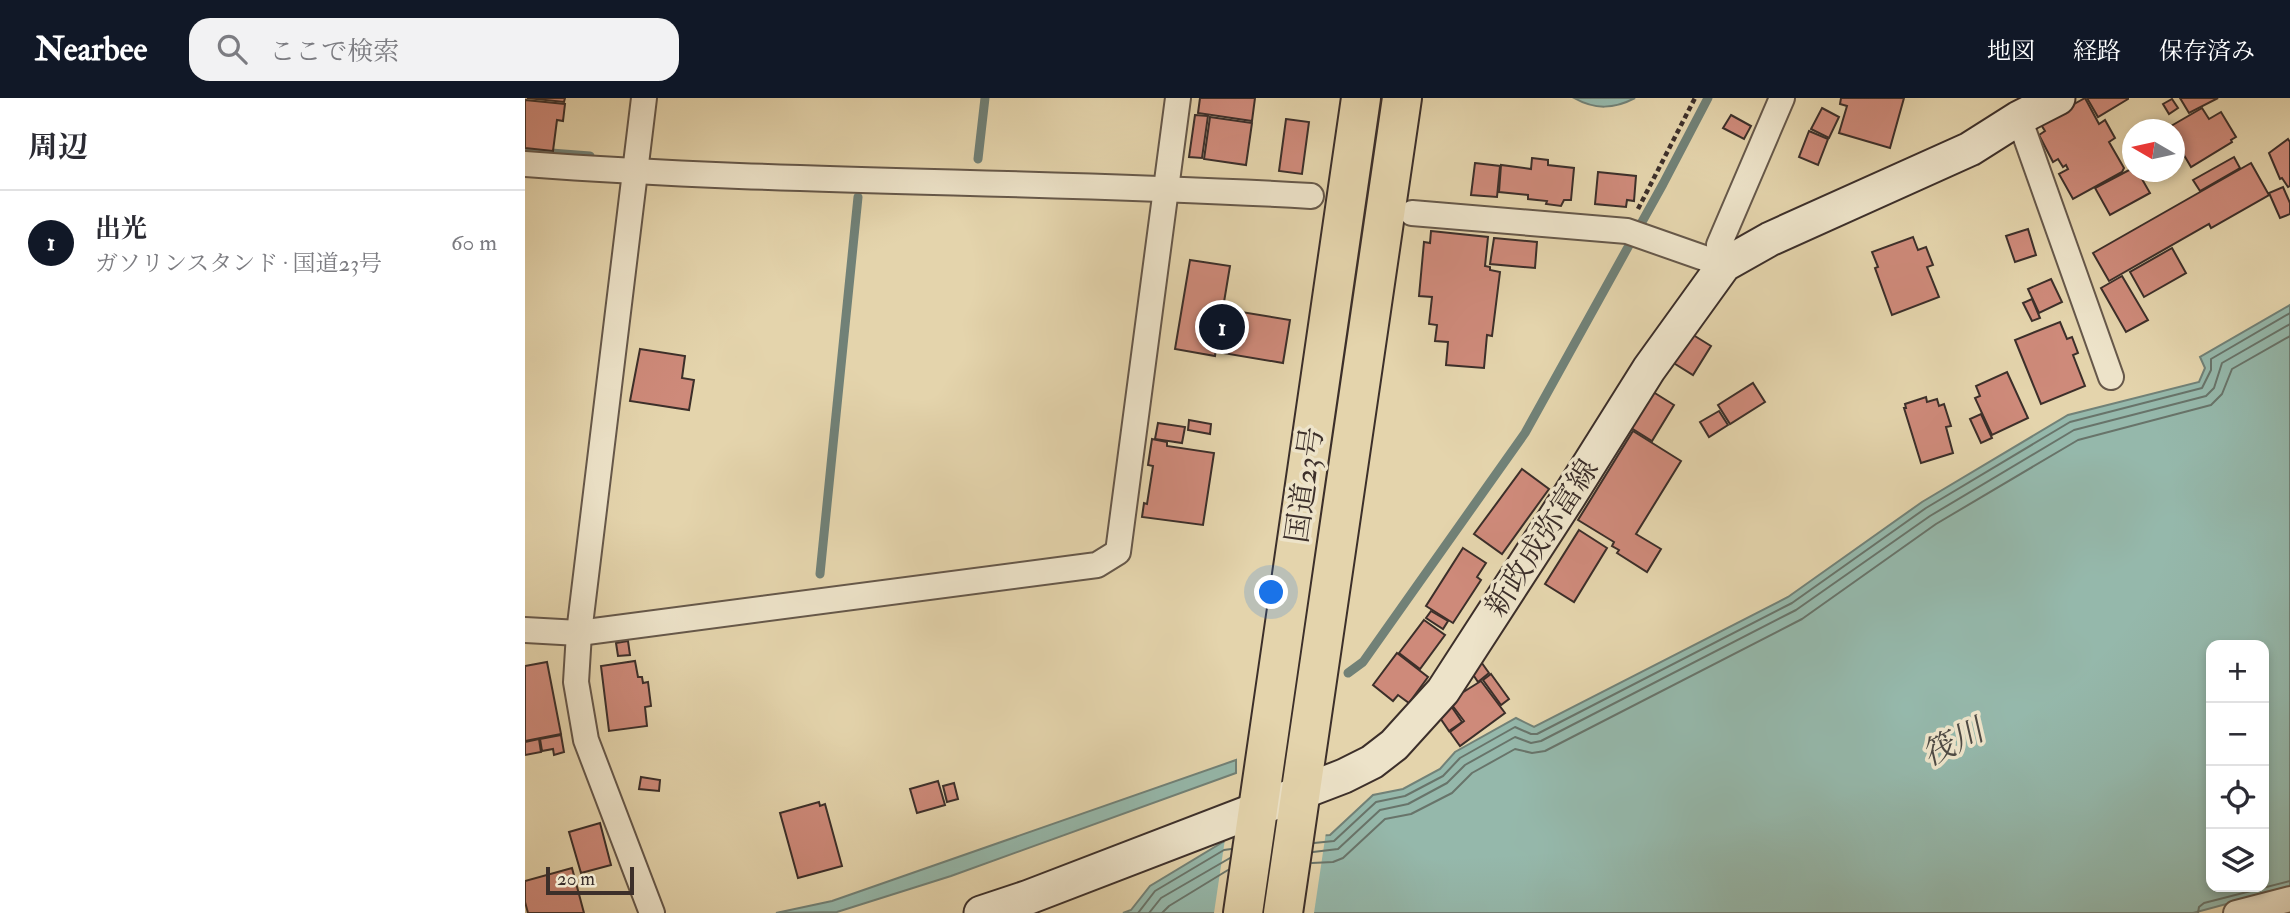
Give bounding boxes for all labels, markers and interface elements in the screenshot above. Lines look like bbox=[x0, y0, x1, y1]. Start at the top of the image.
search box bbox=[189, 18, 679, 81]
text: Nearbee bbox=[35, 29, 147, 70]
icon: search bbox=[213, 30, 251, 68]
text: ここで検索 bbox=[269, 36, 399, 68]
text: 地図 bbox=[1987, 36, 2035, 67]
text: 経路 bbox=[2073, 36, 2121, 67]
text: 保存済み bbox=[2159, 36, 2255, 67]
north arrow bbox=[2122, 119, 2185, 182]
text: 周辺 bbox=[28, 129, 88, 166]
text: 出光 bbox=[95, 213, 147, 245]
text: 1 bbox=[47, 228, 55, 257]
text: 60 m bbox=[451, 228, 497, 257]
text: ガソリンスタンド · 国道23号 bbox=[95, 249, 382, 278]
pin: 1 bbox=[1199, 301, 1245, 353]
street label: 国道23号 bbox=[1279, 425, 1331, 545]
street label: 新政成弥富線 bbox=[1477, 452, 1607, 624]
your location bbox=[1254, 575, 1288, 609]
map controls bbox=[2206, 640, 2269, 892]
button: + bbox=[2206, 640, 2269, 703]
button: − bbox=[2206, 703, 2269, 766]
water label: 筏川 bbox=[1915, 709, 1993, 775]
button: locate bbox=[2206, 766, 2269, 829]
button: layers bbox=[2206, 829, 2269, 892]
scale bar bbox=[546, 864, 633, 896]
text: 20 m bbox=[557, 867, 595, 891]

